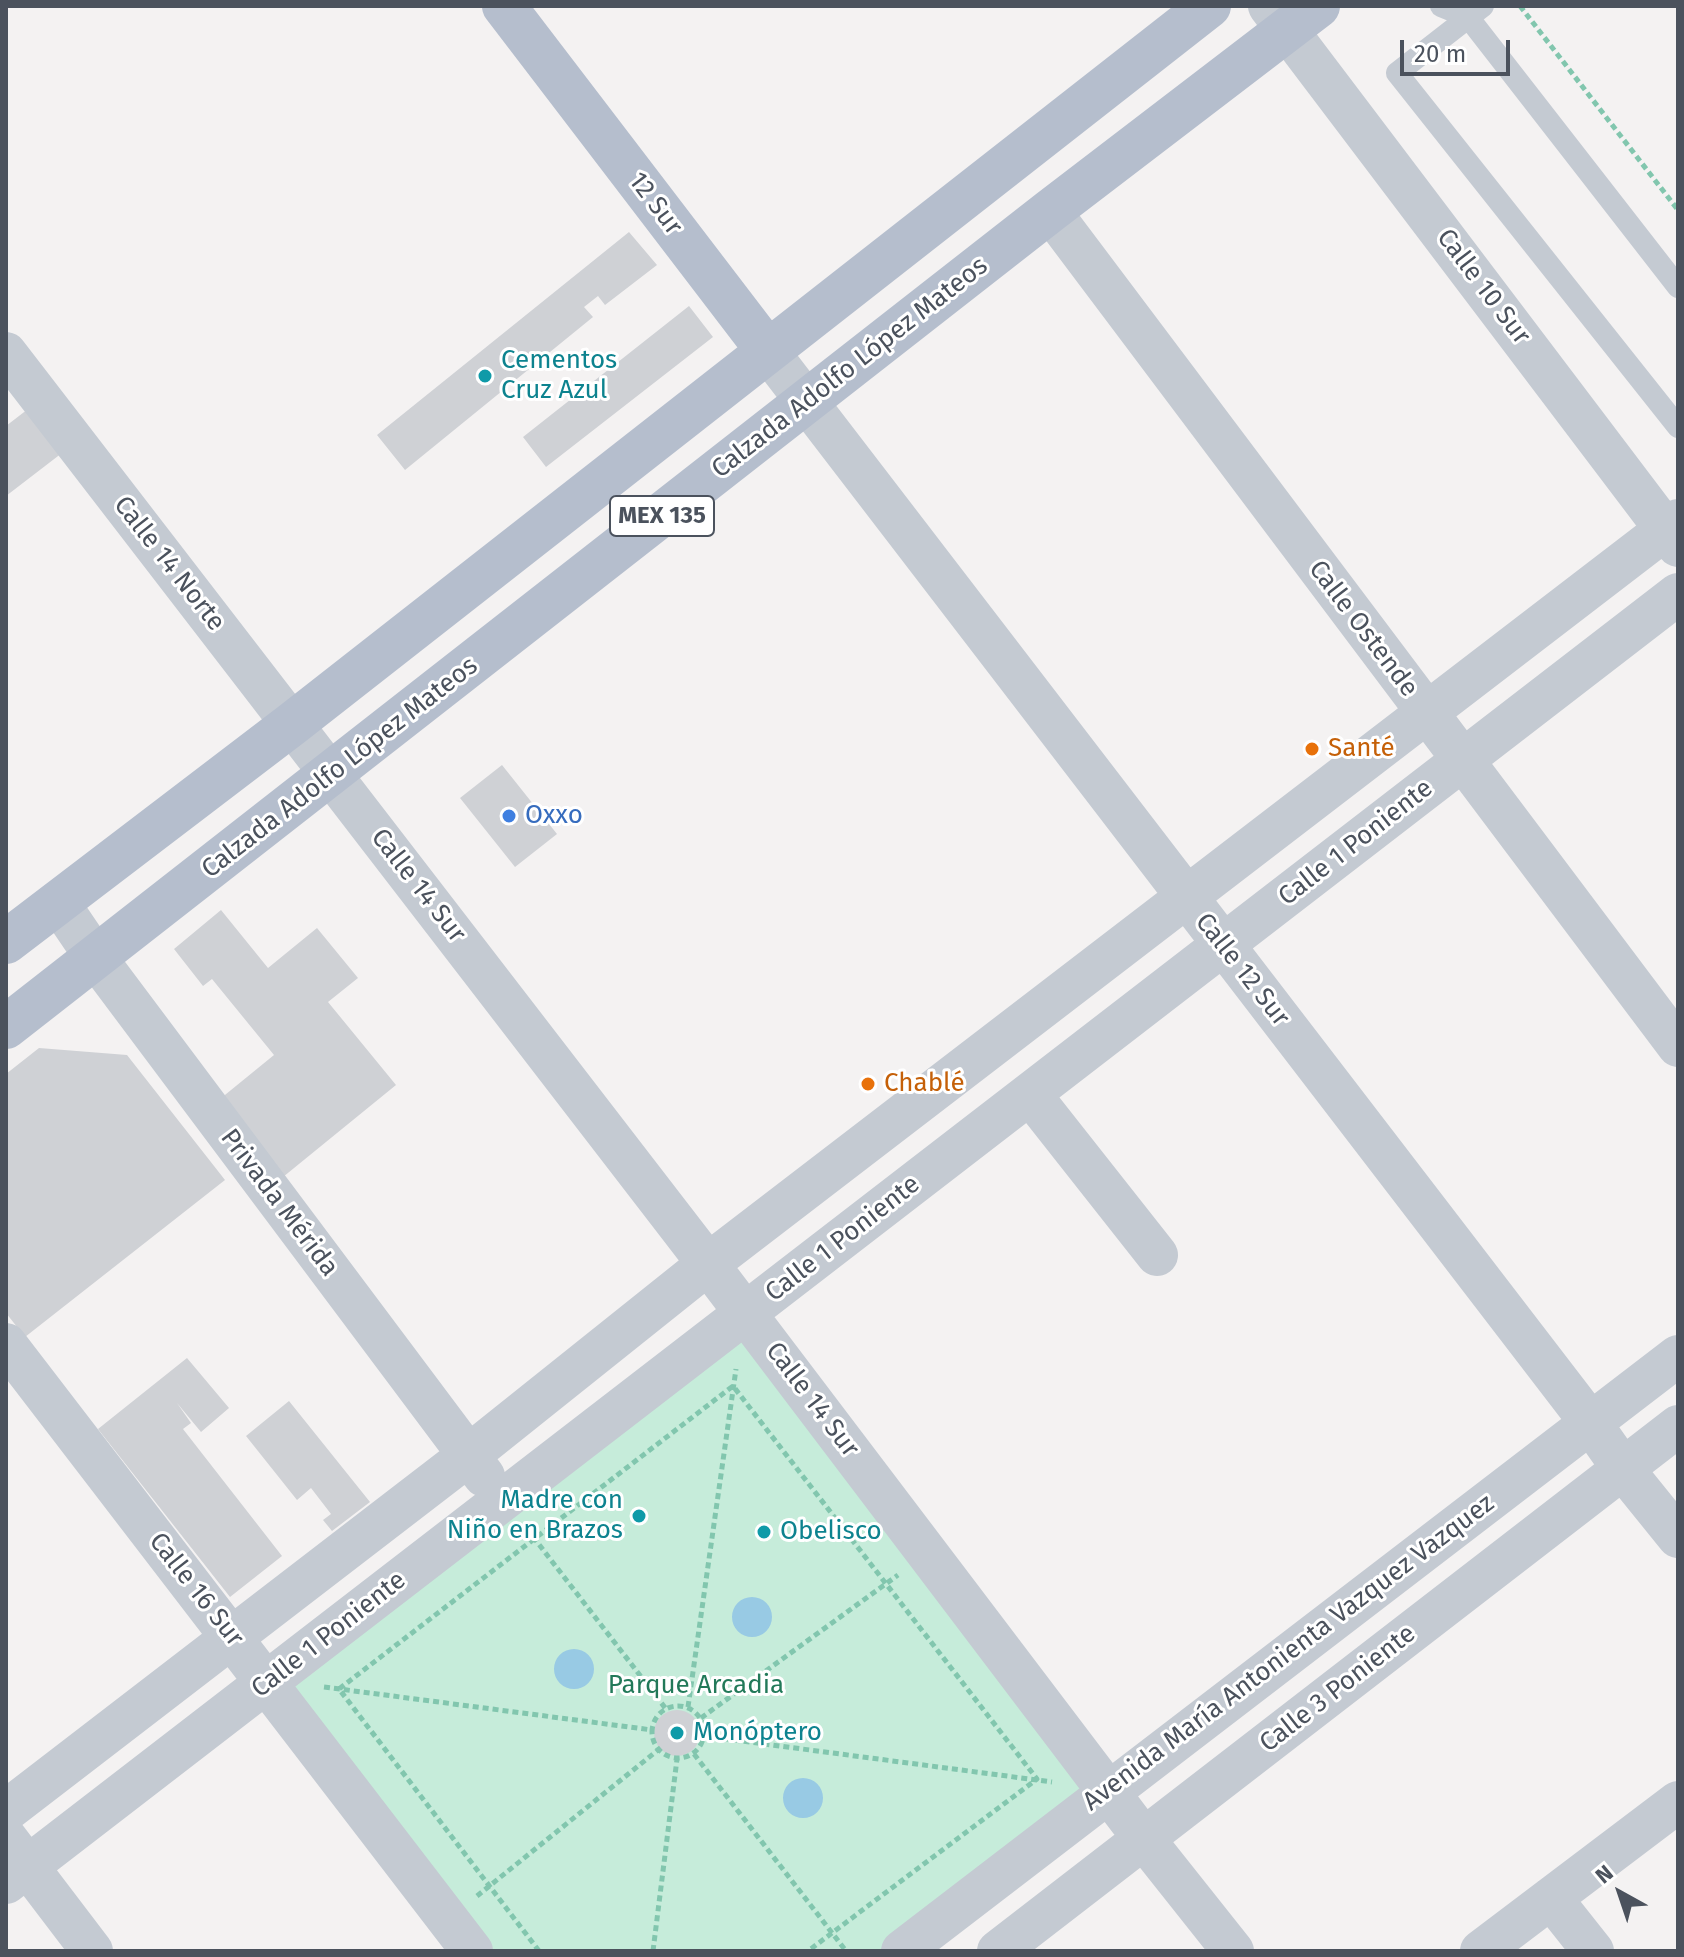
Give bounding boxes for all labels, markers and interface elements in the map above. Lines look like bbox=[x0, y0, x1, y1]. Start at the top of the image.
scale bar bbox=[1404, 24, 1514, 74]
text: 20 m bbox=[1414, 40, 1466, 68]
street label: 12 Sur bbox=[621, 167, 689, 241]
street label: Calle 10 Sur bbox=[1430, 223, 1536, 351]
street label: Calzada Adolfo López Mateos bbox=[706, 251, 994, 485]
place label: Cementos Cruz Azul bbox=[501, 345, 617, 406]
marker: Cementos Cruz Azul bbox=[476, 367, 494, 385]
street label: Calle 14 Norte bbox=[107, 490, 231, 638]
road number: MEX 135 bbox=[610, 496, 714, 536]
street label: Calle Ostende bbox=[1302, 555, 1424, 703]
street label: Calzada Adolfo López Mateos bbox=[196, 651, 484, 885]
place label: Santé bbox=[1328, 733, 1395, 765]
marker: Santé bbox=[1303, 740, 1321, 758]
street label: Calle 1 Poniente bbox=[1273, 773, 1439, 913]
place label: Oxxo bbox=[525, 800, 583, 832]
marker: Oxxo bbox=[500, 807, 518, 825]
street label: Calle 14 Sur bbox=[364, 823, 472, 949]
street label: Calle 12 Sur bbox=[1188, 907, 1296, 1033]
place label: Chablé bbox=[884, 1068, 965, 1100]
marker: Chablé bbox=[859, 1075, 877, 1093]
street label: Privada Mérida bbox=[213, 1123, 345, 1283]
street label: Calle 1 Poniente bbox=[760, 1169, 926, 1309]
street label: Calle 14 Sur bbox=[759, 1336, 865, 1464]
place label: Madre con Niño en Brazos bbox=[447, 1485, 623, 1546]
street label: Avenida María Antonienta Vazquez Vazquez bbox=[1077, 1488, 1501, 1818]
marker: Madre con Niño en Brazos bbox=[630, 1507, 648, 1525]
place label: Obelisco bbox=[780, 1516, 882, 1548]
marker: Obelisco bbox=[755, 1523, 773, 1541]
street label: Calle 16 Sur bbox=[142, 1527, 250, 1653]
street label: Calle 1 Poniente bbox=[246, 1565, 412, 1705]
street label: Calle 3 Poniente bbox=[1254, 1619, 1422, 1759]
park label: Parque Arcadia bbox=[608, 1670, 784, 1702]
place label: Monóptero bbox=[693, 1717, 822, 1749]
marker: Monóptero bbox=[668, 1724, 686, 1742]
north arrow bbox=[1580, 1853, 1660, 1933]
text: N bbox=[1590, 1859, 1619, 1889]

